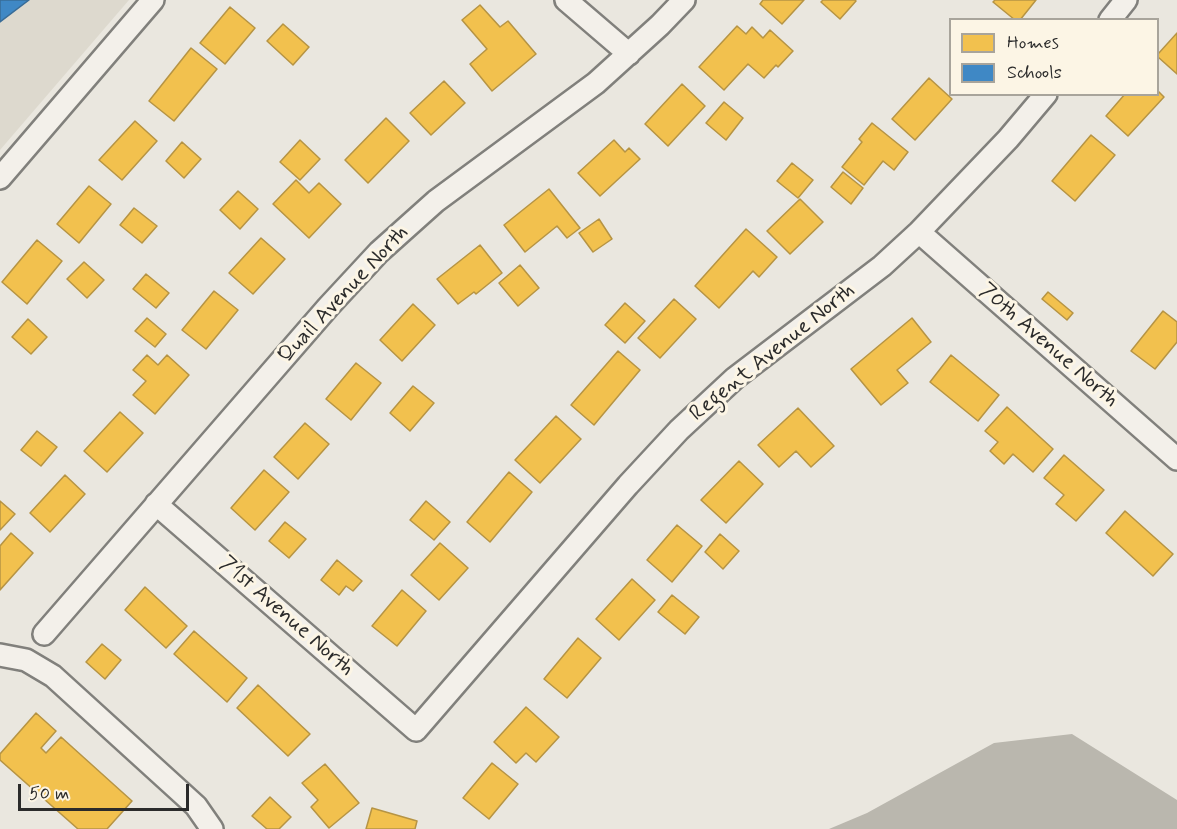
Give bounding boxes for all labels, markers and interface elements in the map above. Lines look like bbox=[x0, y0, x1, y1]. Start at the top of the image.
legend bbox=[949, 18, 1159, 96]
text: Homes bbox=[1007, 31, 1059, 55]
text: Schools bbox=[1007, 61, 1062, 85]
street label: Quail Avenue North bbox=[273, 220, 415, 370]
street label: Regent Avenue North bbox=[685, 278, 861, 428]
street label: 70th Avenue North bbox=[973, 278, 1123, 414]
street label: 71st Avenue North bbox=[213, 551, 359, 683]
scale bar bbox=[21, 772, 192, 810]
text: 50 m bbox=[29, 782, 69, 806]

